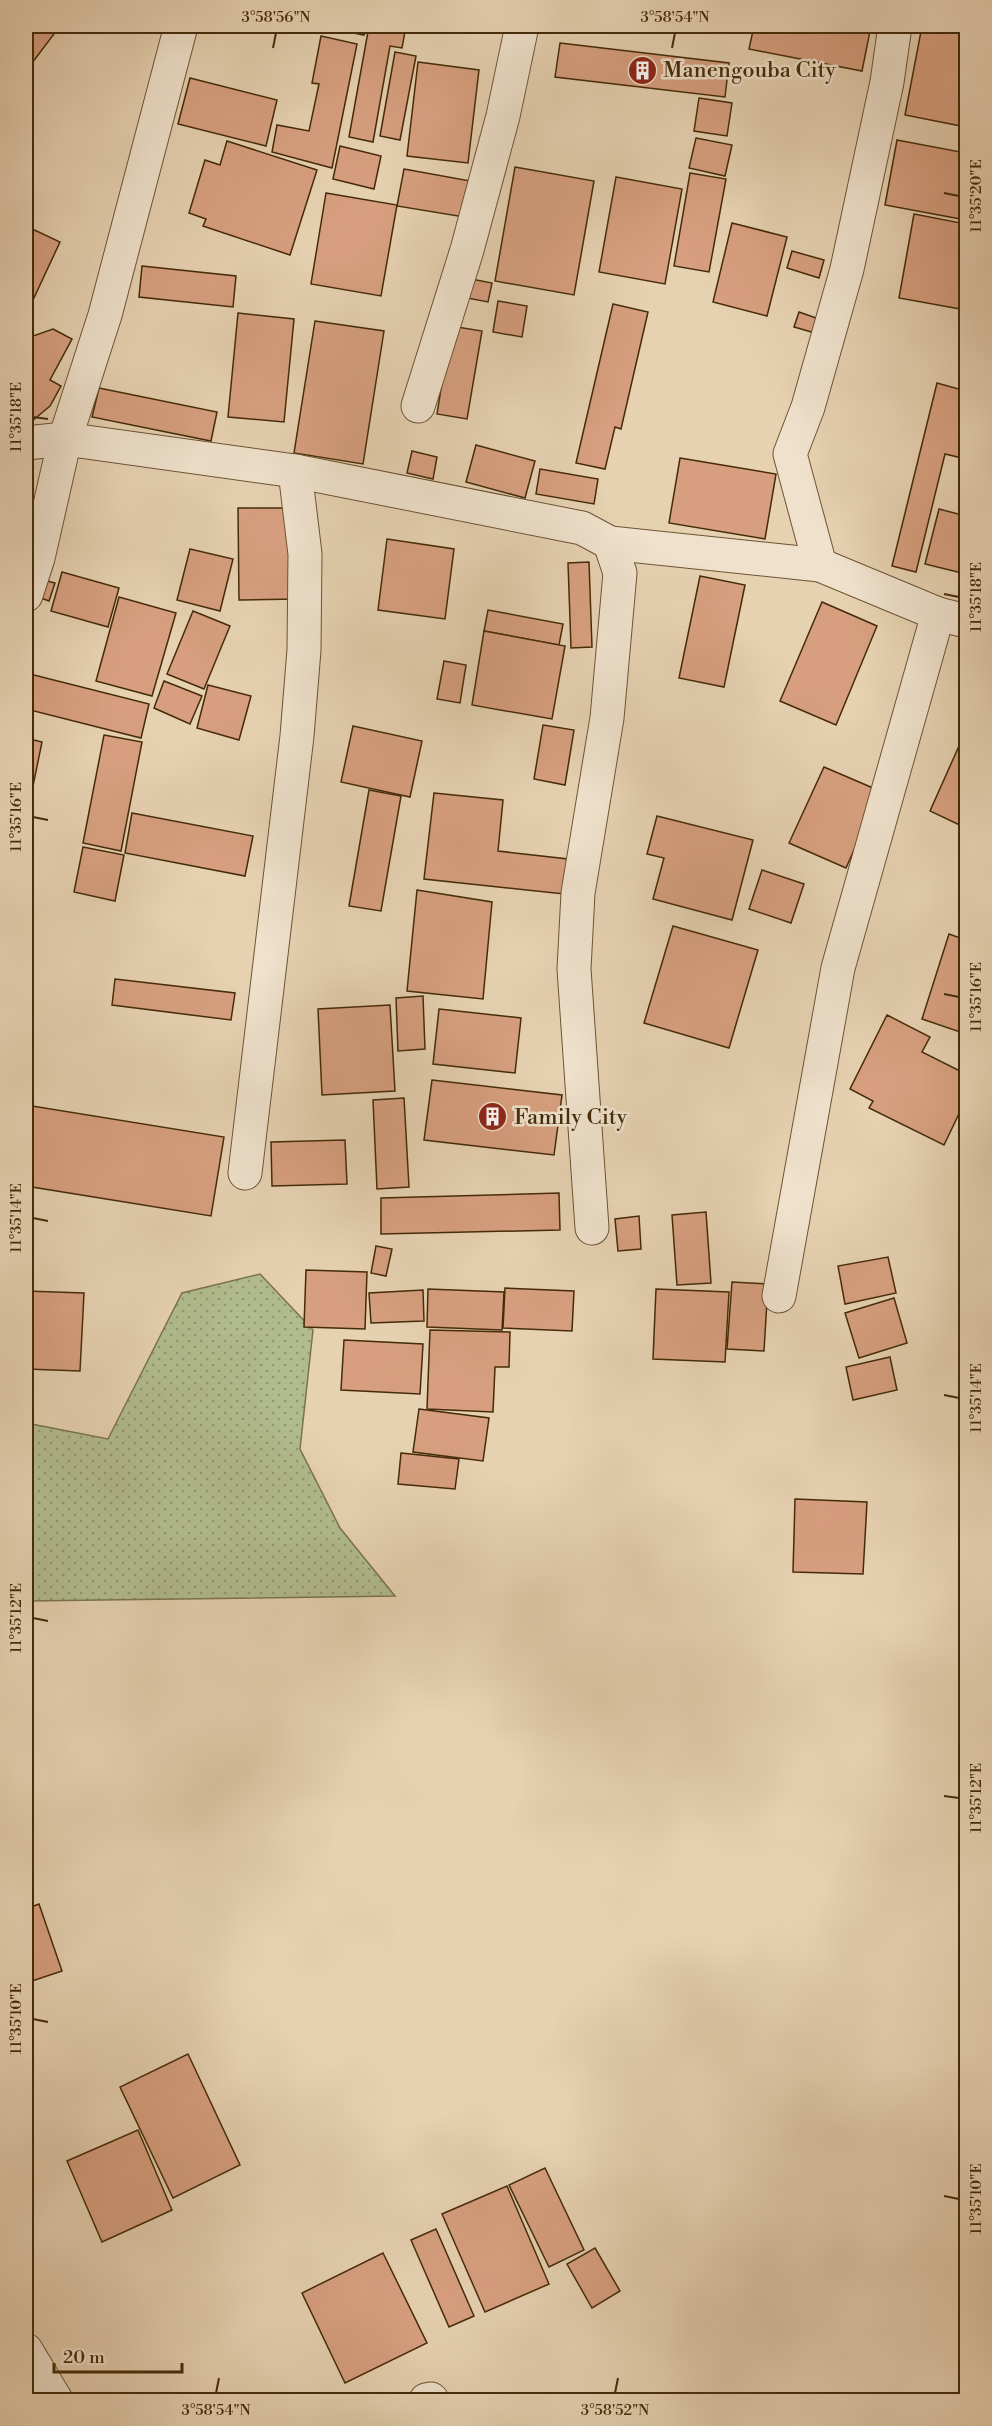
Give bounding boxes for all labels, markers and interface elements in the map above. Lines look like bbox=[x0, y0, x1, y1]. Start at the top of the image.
text: 3°58'56"N bbox=[242, 8, 311, 27]
text: 3°58'54"N bbox=[640, 8, 710, 27]
building icon: Manengouba City bbox=[626, 54, 658, 86]
place label: Manengouba City bbox=[663, 57, 836, 84]
text: 11°35'20"E bbox=[967, 159, 986, 233]
text: 11°35'18"E bbox=[7, 382, 26, 452]
text: 11°35'18"E bbox=[967, 562, 986, 632]
text: 11°35'16"E bbox=[7, 782, 26, 852]
text: 11°35'16"E bbox=[967, 962, 986, 1032]
building icon: Family City bbox=[477, 1101, 509, 1133]
place label: Family City bbox=[514, 1104, 627, 1131]
text: 11°35'14"E bbox=[7, 1183, 26, 1253]
text: 11°35'14"E bbox=[967, 1363, 986, 1433]
text: 11°35'12"E bbox=[7, 1583, 26, 1653]
text: 11°35'12"E bbox=[967, 1763, 986, 1833]
text: 11°35'10"E bbox=[7, 1984, 26, 2054]
text: 11°35'10"E bbox=[967, 2164, 986, 2234]
scale bar bbox=[54, 2336, 182, 2374]
text: 20 m bbox=[63, 2346, 105, 2369]
text: 3°58'54"N bbox=[181, 2401, 251, 2420]
text: 3°58'52"N bbox=[581, 2401, 649, 2420]

